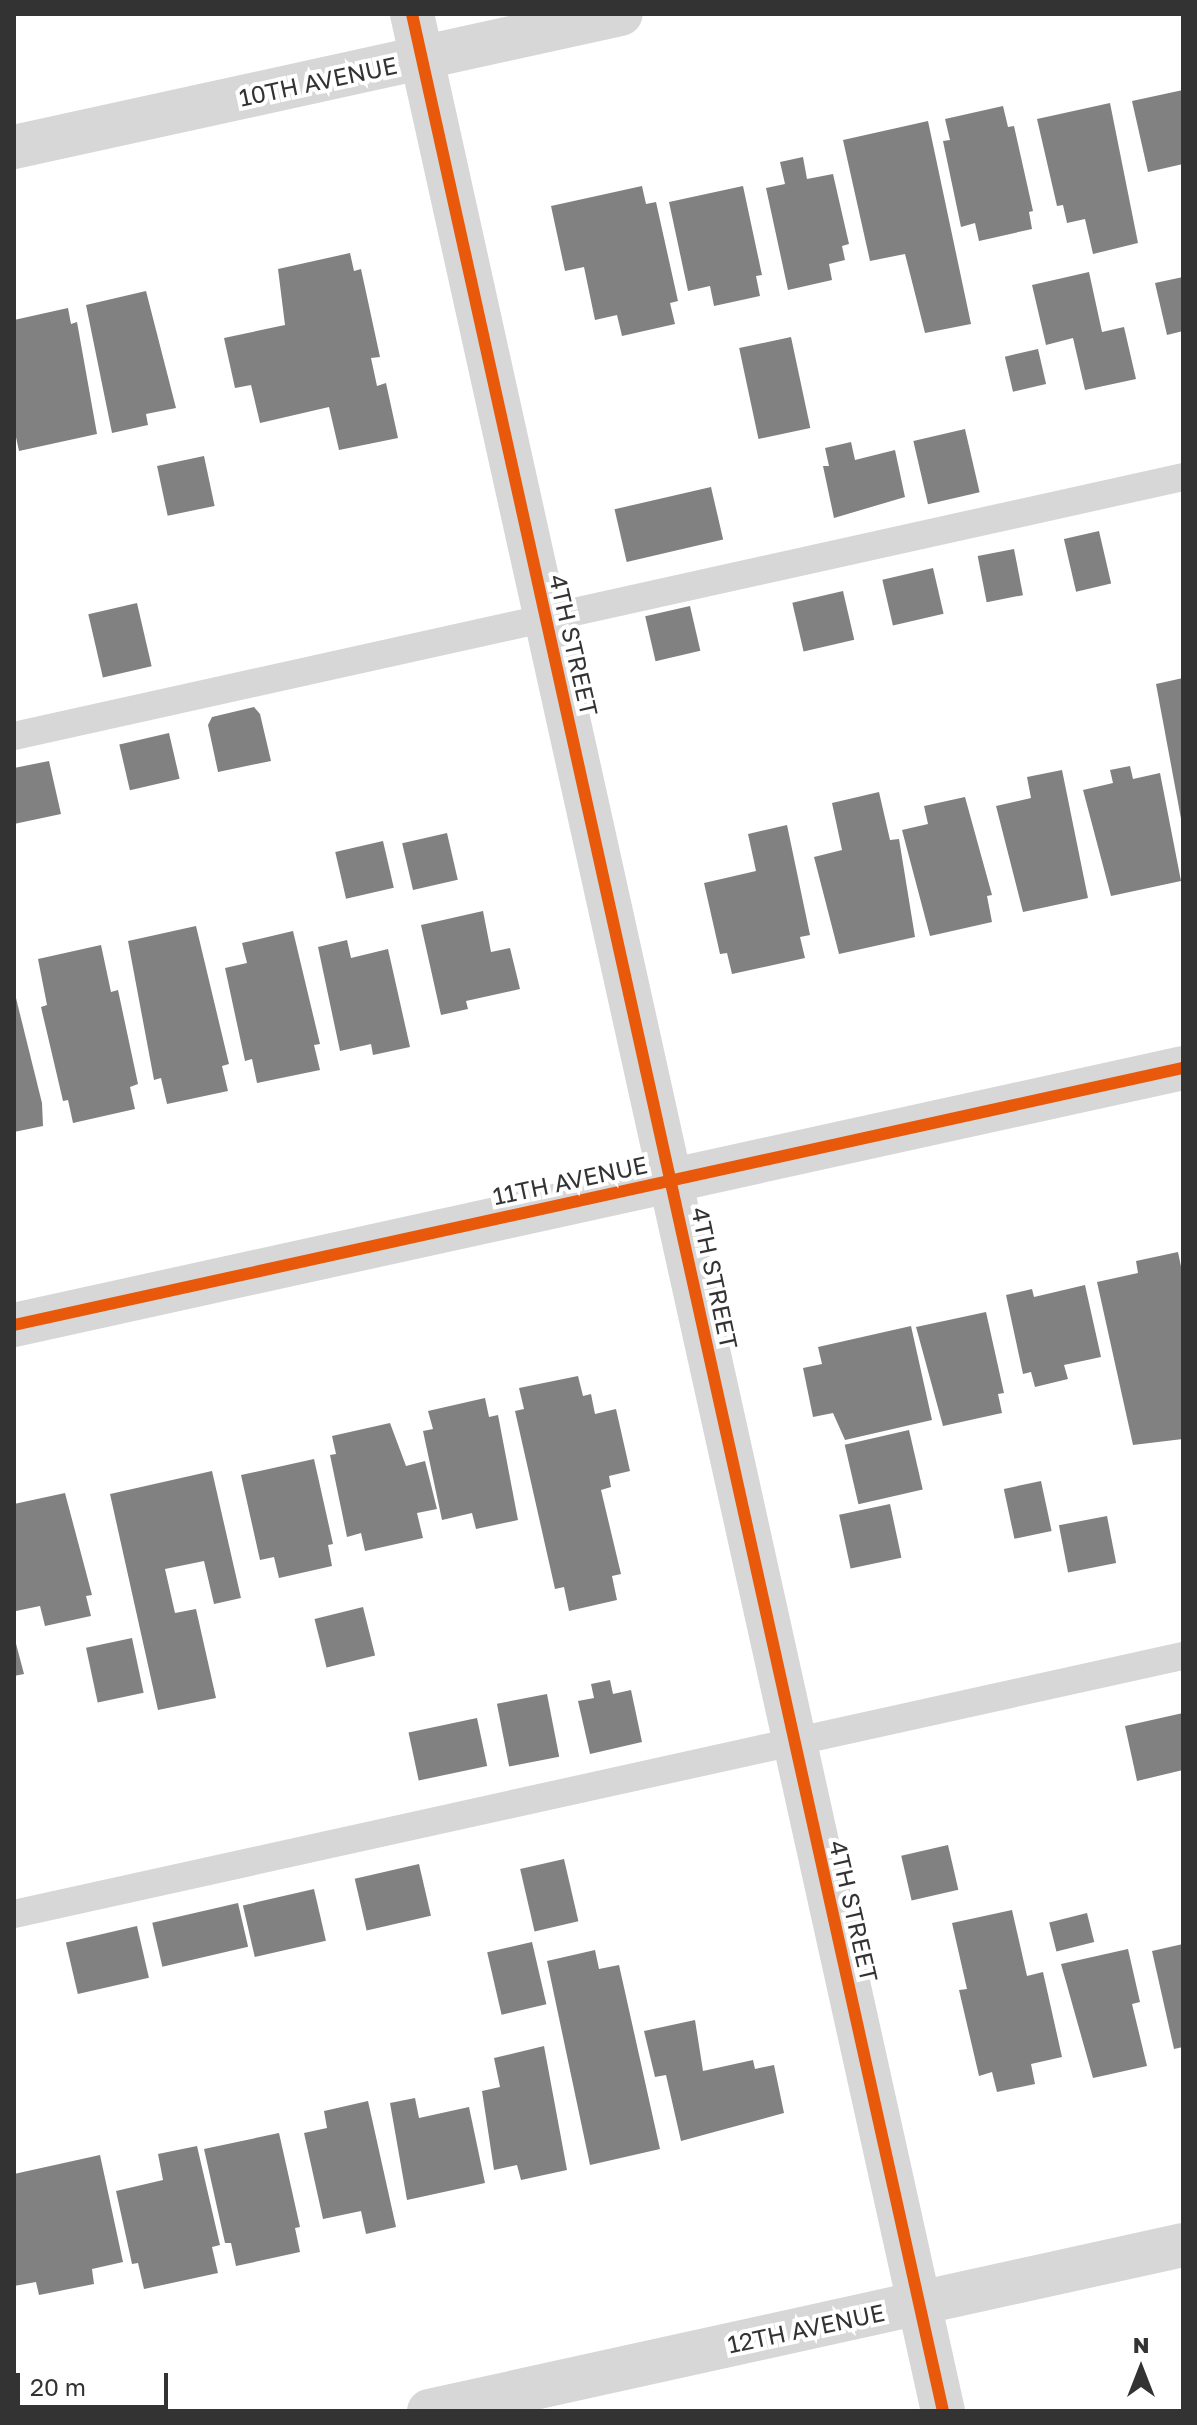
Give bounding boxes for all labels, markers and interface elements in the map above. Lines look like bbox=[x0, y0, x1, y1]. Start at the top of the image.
street label: 10TH AVENUE bbox=[236, 50, 400, 112]
street label: 4TH STREET bbox=[544, 571, 604, 719]
street label: 11TH AVENUE bbox=[490, 1150, 650, 1210]
street label: 4TH STREET bbox=[686, 1204, 744, 1352]
street label: 4TH STREET bbox=[824, 1837, 884, 1985]
street label: 12TH AVENUE bbox=[725, 2297, 887, 2359]
north arrow bbox=[1101, 2329, 1181, 2409]
text: N bbox=[1133, 2331, 1149, 2358]
scale bar bbox=[20, 2357, 172, 2407]
text: 20 m bbox=[30, 2372, 86, 2401]

